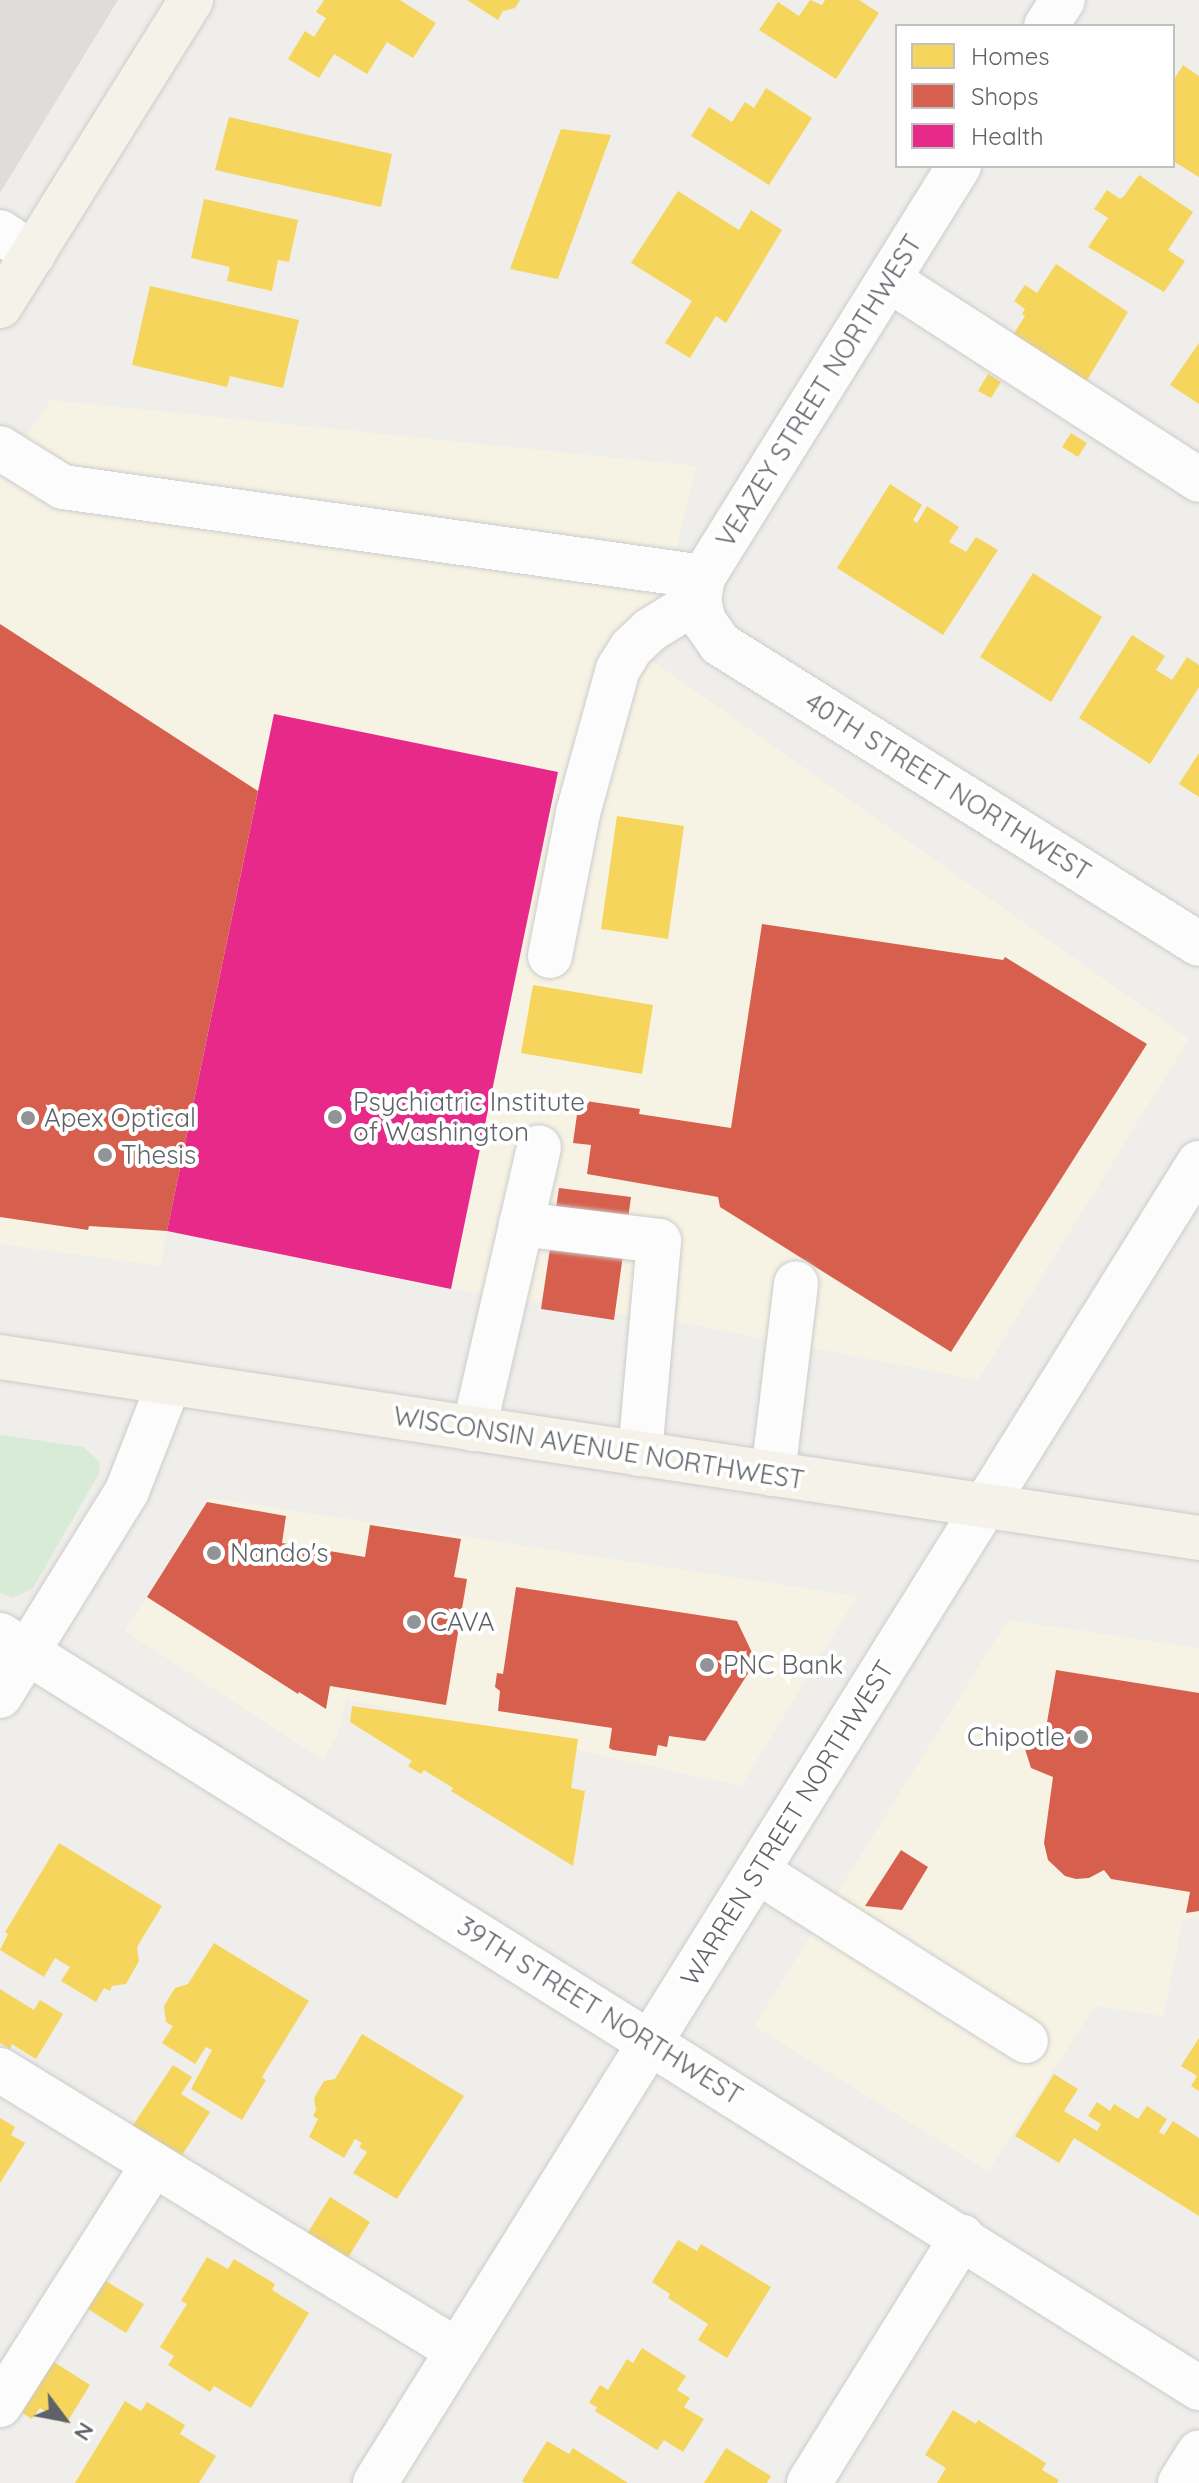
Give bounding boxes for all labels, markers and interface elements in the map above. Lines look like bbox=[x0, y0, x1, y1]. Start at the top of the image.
legend bbox=[895, 24, 1175, 168]
text: Homes bbox=[971, 41, 1049, 71]
text: Shops bbox=[971, 81, 1038, 111]
text: Health bbox=[971, 121, 1044, 151]
street label: VEAZEY STREET NORTHWEST bbox=[710, 229, 928, 553]
street label: 40TH STREET NORTHWEST bbox=[799, 686, 1097, 888]
place label: Psychiatric Institute of Washington bbox=[353, 1086, 585, 1148]
place label: Apex Optical bbox=[44, 1102, 196, 1134]
marker: Psychiatric Institute of Washington bbox=[324, 1106, 346, 1128]
marker: Apex Optical bbox=[19, 1109, 37, 1127]
place label: Thesis bbox=[121, 1139, 196, 1171]
marker: Thesis bbox=[96, 1146, 114, 1164]
street label: WISCONSIN AVENUE NORTHWEST bbox=[391, 1400, 807, 1496]
place label: Nando's bbox=[230, 1537, 328, 1569]
marker: Nando's bbox=[205, 1544, 223, 1562]
place label: CAVA bbox=[430, 1606, 495, 1638]
marker: CAVA bbox=[405, 1613, 423, 1631]
place label: PNC Bank bbox=[723, 1649, 843, 1681]
street label: WARREN STREET NORTHWEST bbox=[674, 1655, 900, 1991]
marker: PNC Bank bbox=[698, 1656, 716, 1674]
place label: Chipotle bbox=[967, 1721, 1065, 1753]
marker: Chipotle bbox=[1072, 1728, 1090, 1746]
street label: 39TH STREET NORTHWEST bbox=[452, 1910, 748, 2112]
north arrow bbox=[24, 2379, 104, 2459]
text: N bbox=[68, 2417, 101, 2446]

